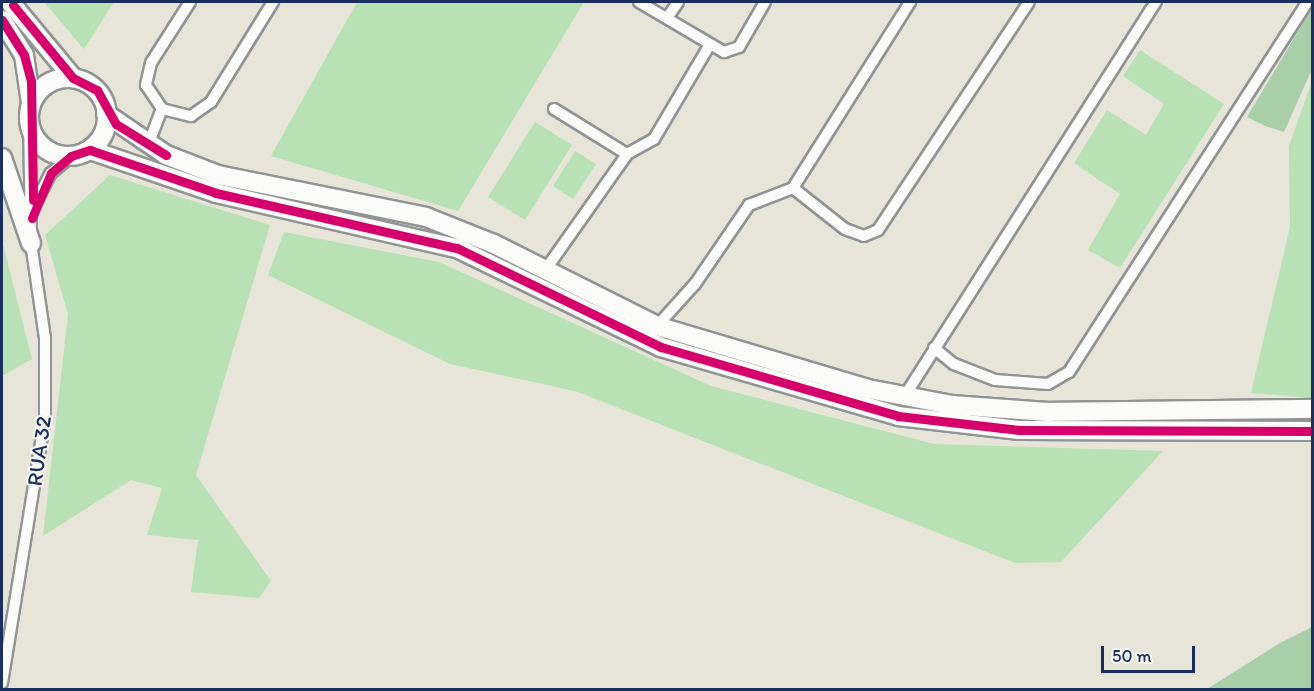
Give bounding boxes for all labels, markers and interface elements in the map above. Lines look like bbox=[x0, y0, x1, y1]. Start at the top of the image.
street label: RUA 32 bbox=[21, 414, 57, 488]
scale bar bbox=[1104, 634, 1198, 672]
text: 50 m bbox=[1112, 645, 1152, 667]

